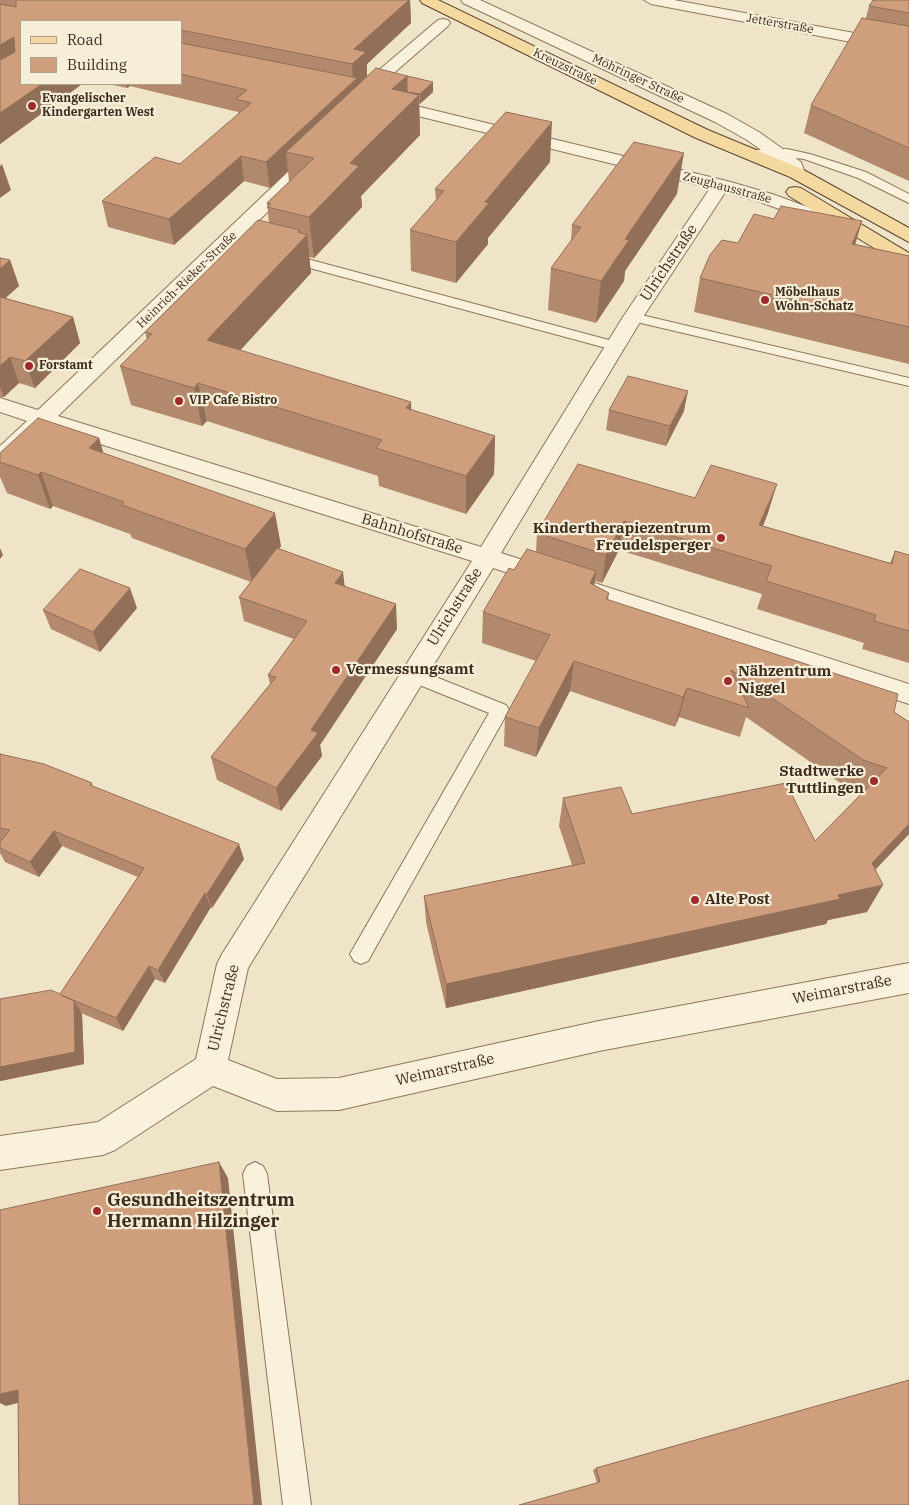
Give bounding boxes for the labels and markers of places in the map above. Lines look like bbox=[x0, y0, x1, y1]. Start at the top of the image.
place label: Evangelischer Kindergarten West bbox=[42, 92, 154, 120]
marker: Evangelischer Kindergarten West bbox=[26, 100, 38, 112]
place label: Möbelhaus Wohn-Schatz bbox=[775, 286, 853, 314]
marker: Möbelhaus Wohn-Schatz bbox=[759, 294, 771, 306]
place label: Forstamt bbox=[39, 359, 92, 373]
marker: Forstamt bbox=[23, 360, 35, 372]
place label: VIP Cafe Bistro bbox=[189, 394, 277, 408]
marker: VIP Cafe Bistro bbox=[173, 395, 185, 407]
place label: Kindertherapiezentrum Freudelsperger bbox=[533, 520, 711, 555]
marker: Kindertherapiezentrum Freudelsperger bbox=[715, 532, 727, 544]
place label: Vermessungsamt bbox=[346, 661, 474, 679]
place label: Nähzentrum Niggel bbox=[738, 663, 831, 698]
marker: Vermessungsamt bbox=[330, 664, 342, 676]
marker: Nähzentrum Niggel bbox=[722, 675, 734, 687]
place label: Stadtwerke Tuttlingen bbox=[779, 763, 864, 798]
marker: Stadtwerke Tuttlingen bbox=[868, 775, 880, 787]
place label: Alte Post bbox=[705, 891, 770, 909]
marker: Alte Post bbox=[689, 894, 701, 906]
place label: Gesundheitszentrum Hermann Hilzinger bbox=[107, 1190, 295, 1232]
marker: Gesundheitszentrum Hermann Hilzinger bbox=[91, 1205, 103, 1217]

